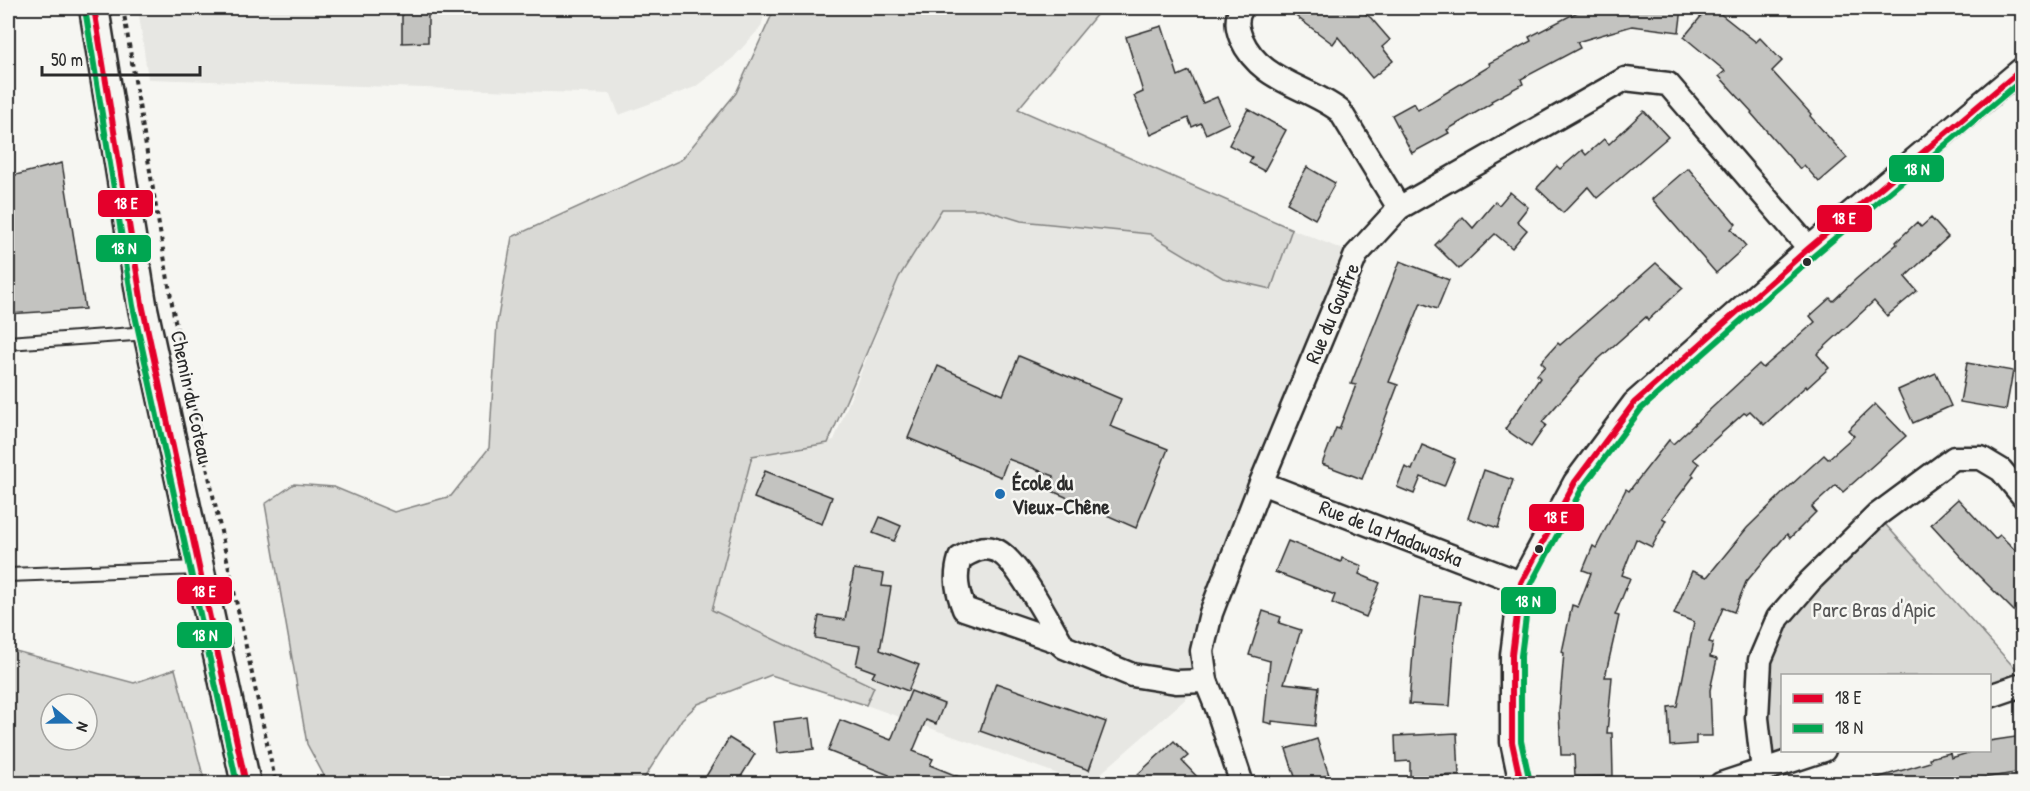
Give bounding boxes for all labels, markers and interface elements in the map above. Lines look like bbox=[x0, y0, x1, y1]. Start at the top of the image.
scale bar bbox=[42, 39, 200, 77]
text: 50 m bbox=[51, 47, 83, 72]
line badge: 18 N bbox=[1888, 154, 1945, 183]
text: 18 N bbox=[1905, 158, 1930, 180]
line badge: 18 E bbox=[97, 189, 154, 218]
text: 18 E bbox=[114, 192, 139, 214]
line badge: 18 E bbox=[1816, 204, 1873, 233]
text: 18 E bbox=[1832, 207, 1857, 229]
line badge: 18 N bbox=[95, 234, 152, 263]
text: 18 N bbox=[112, 237, 137, 259]
unlabelled marker bbox=[1801, 256, 1813, 268]
street label: Rue du Gouffre bbox=[1298, 258, 1366, 368]
street label: Chemin du Coteau bbox=[164, 328, 220, 467]
place label: École du Vieux-Chêne bbox=[1012, 468, 1110, 521]
marker: École du Vieux-Chêne bbox=[993, 487, 1007, 501]
street label: Rue de la Madawaska bbox=[1315, 492, 1467, 574]
line badge: 18 E bbox=[1528, 503, 1585, 532]
text: 18 E bbox=[1544, 506, 1569, 528]
unlabelled marker bbox=[1533, 543, 1545, 555]
line badge: 18 E bbox=[176, 576, 233, 605]
text: 18 E bbox=[192, 580, 217, 602]
line badge: 18 N bbox=[1500, 586, 1557, 615]
text: 18 N bbox=[1516, 590, 1541, 612]
park label: Parc Bras d'Apic bbox=[1813, 595, 1936, 624]
line badge: 18 N bbox=[176, 621, 233, 649]
text: 18 N bbox=[193, 624, 218, 646]
legend bbox=[1781, 674, 1991, 752]
text: 18 E bbox=[1835, 685, 1861, 710]
north arrow bbox=[39, 692, 99, 752]
text: 18 N bbox=[1835, 715, 1863, 740]
text: N bbox=[71, 719, 95, 735]

